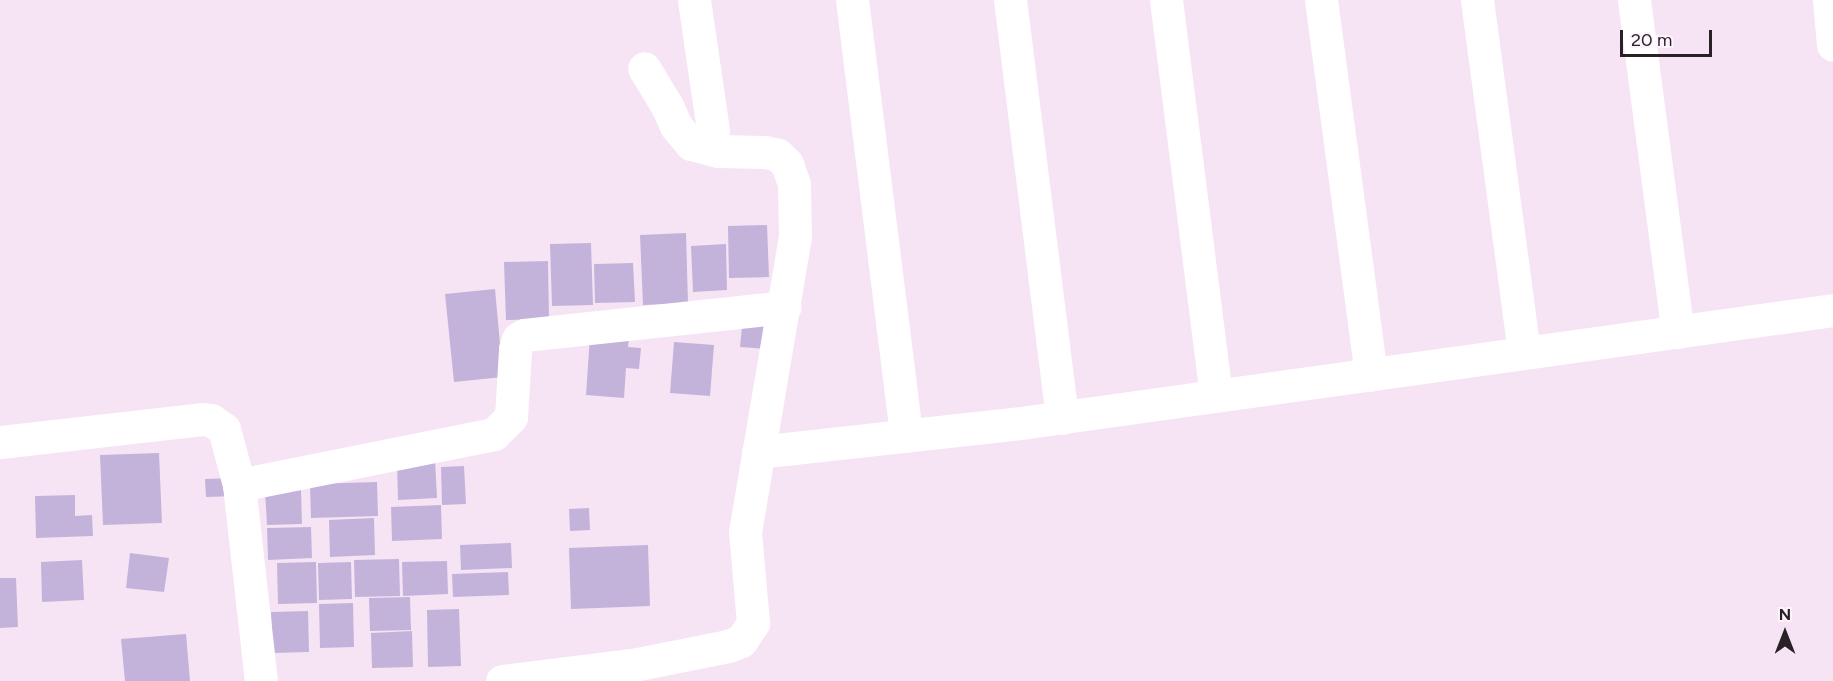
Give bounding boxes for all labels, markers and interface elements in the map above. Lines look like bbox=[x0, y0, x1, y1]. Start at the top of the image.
scale bar bbox=[1623, 18, 1714, 56]
text: 20 m bbox=[1631, 29, 1672, 51]
north arrow bbox=[1755, 603, 1815, 663]
text: N bbox=[1779, 605, 1791, 624]

